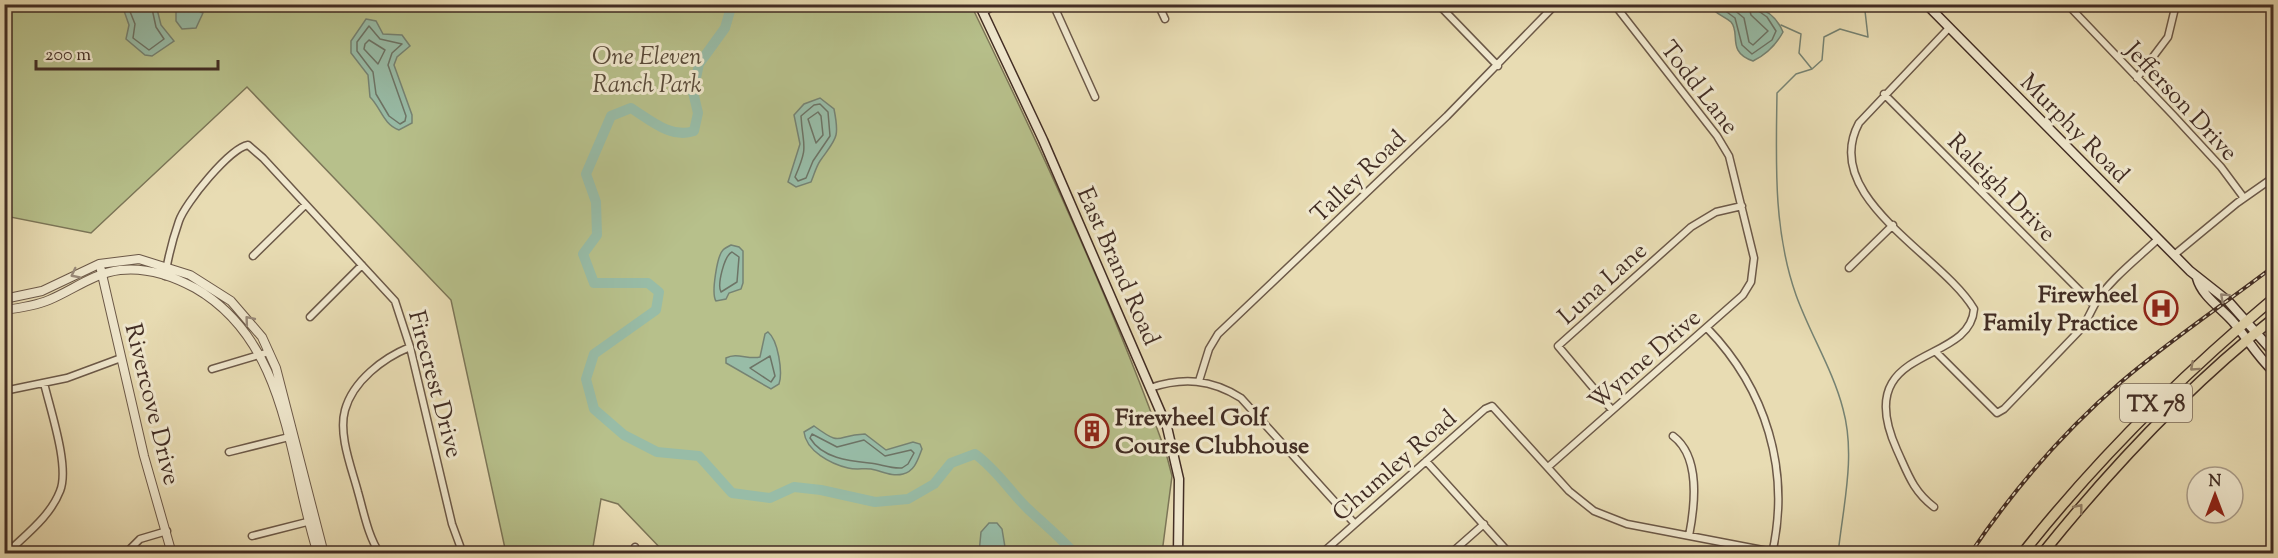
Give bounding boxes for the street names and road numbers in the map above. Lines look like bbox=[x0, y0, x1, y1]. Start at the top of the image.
street label: Todd Lane bbox=[1651, 34, 1746, 142]
street label: Jefferson Drive bbox=[2115, 34, 2245, 170]
street label: Murphy Road bbox=[2011, 67, 2136, 192]
street label: Talley Road bbox=[1304, 123, 1415, 232]
street label: Raleigh Drive bbox=[1939, 126, 2063, 250]
street label: East Brand Road bbox=[1067, 182, 1167, 352]
street label: Luna Lane bbox=[1551, 235, 1655, 334]
street label: Wynne Drive bbox=[1582, 302, 1709, 419]
street label: Firecrest Drive bbox=[398, 307, 470, 462]
street label: Rivercove Drive bbox=[115, 320, 188, 489]
road number: TX 78 bbox=[2120, 384, 2192, 422]
street label: Chumley Road bbox=[1326, 402, 1465, 530]

